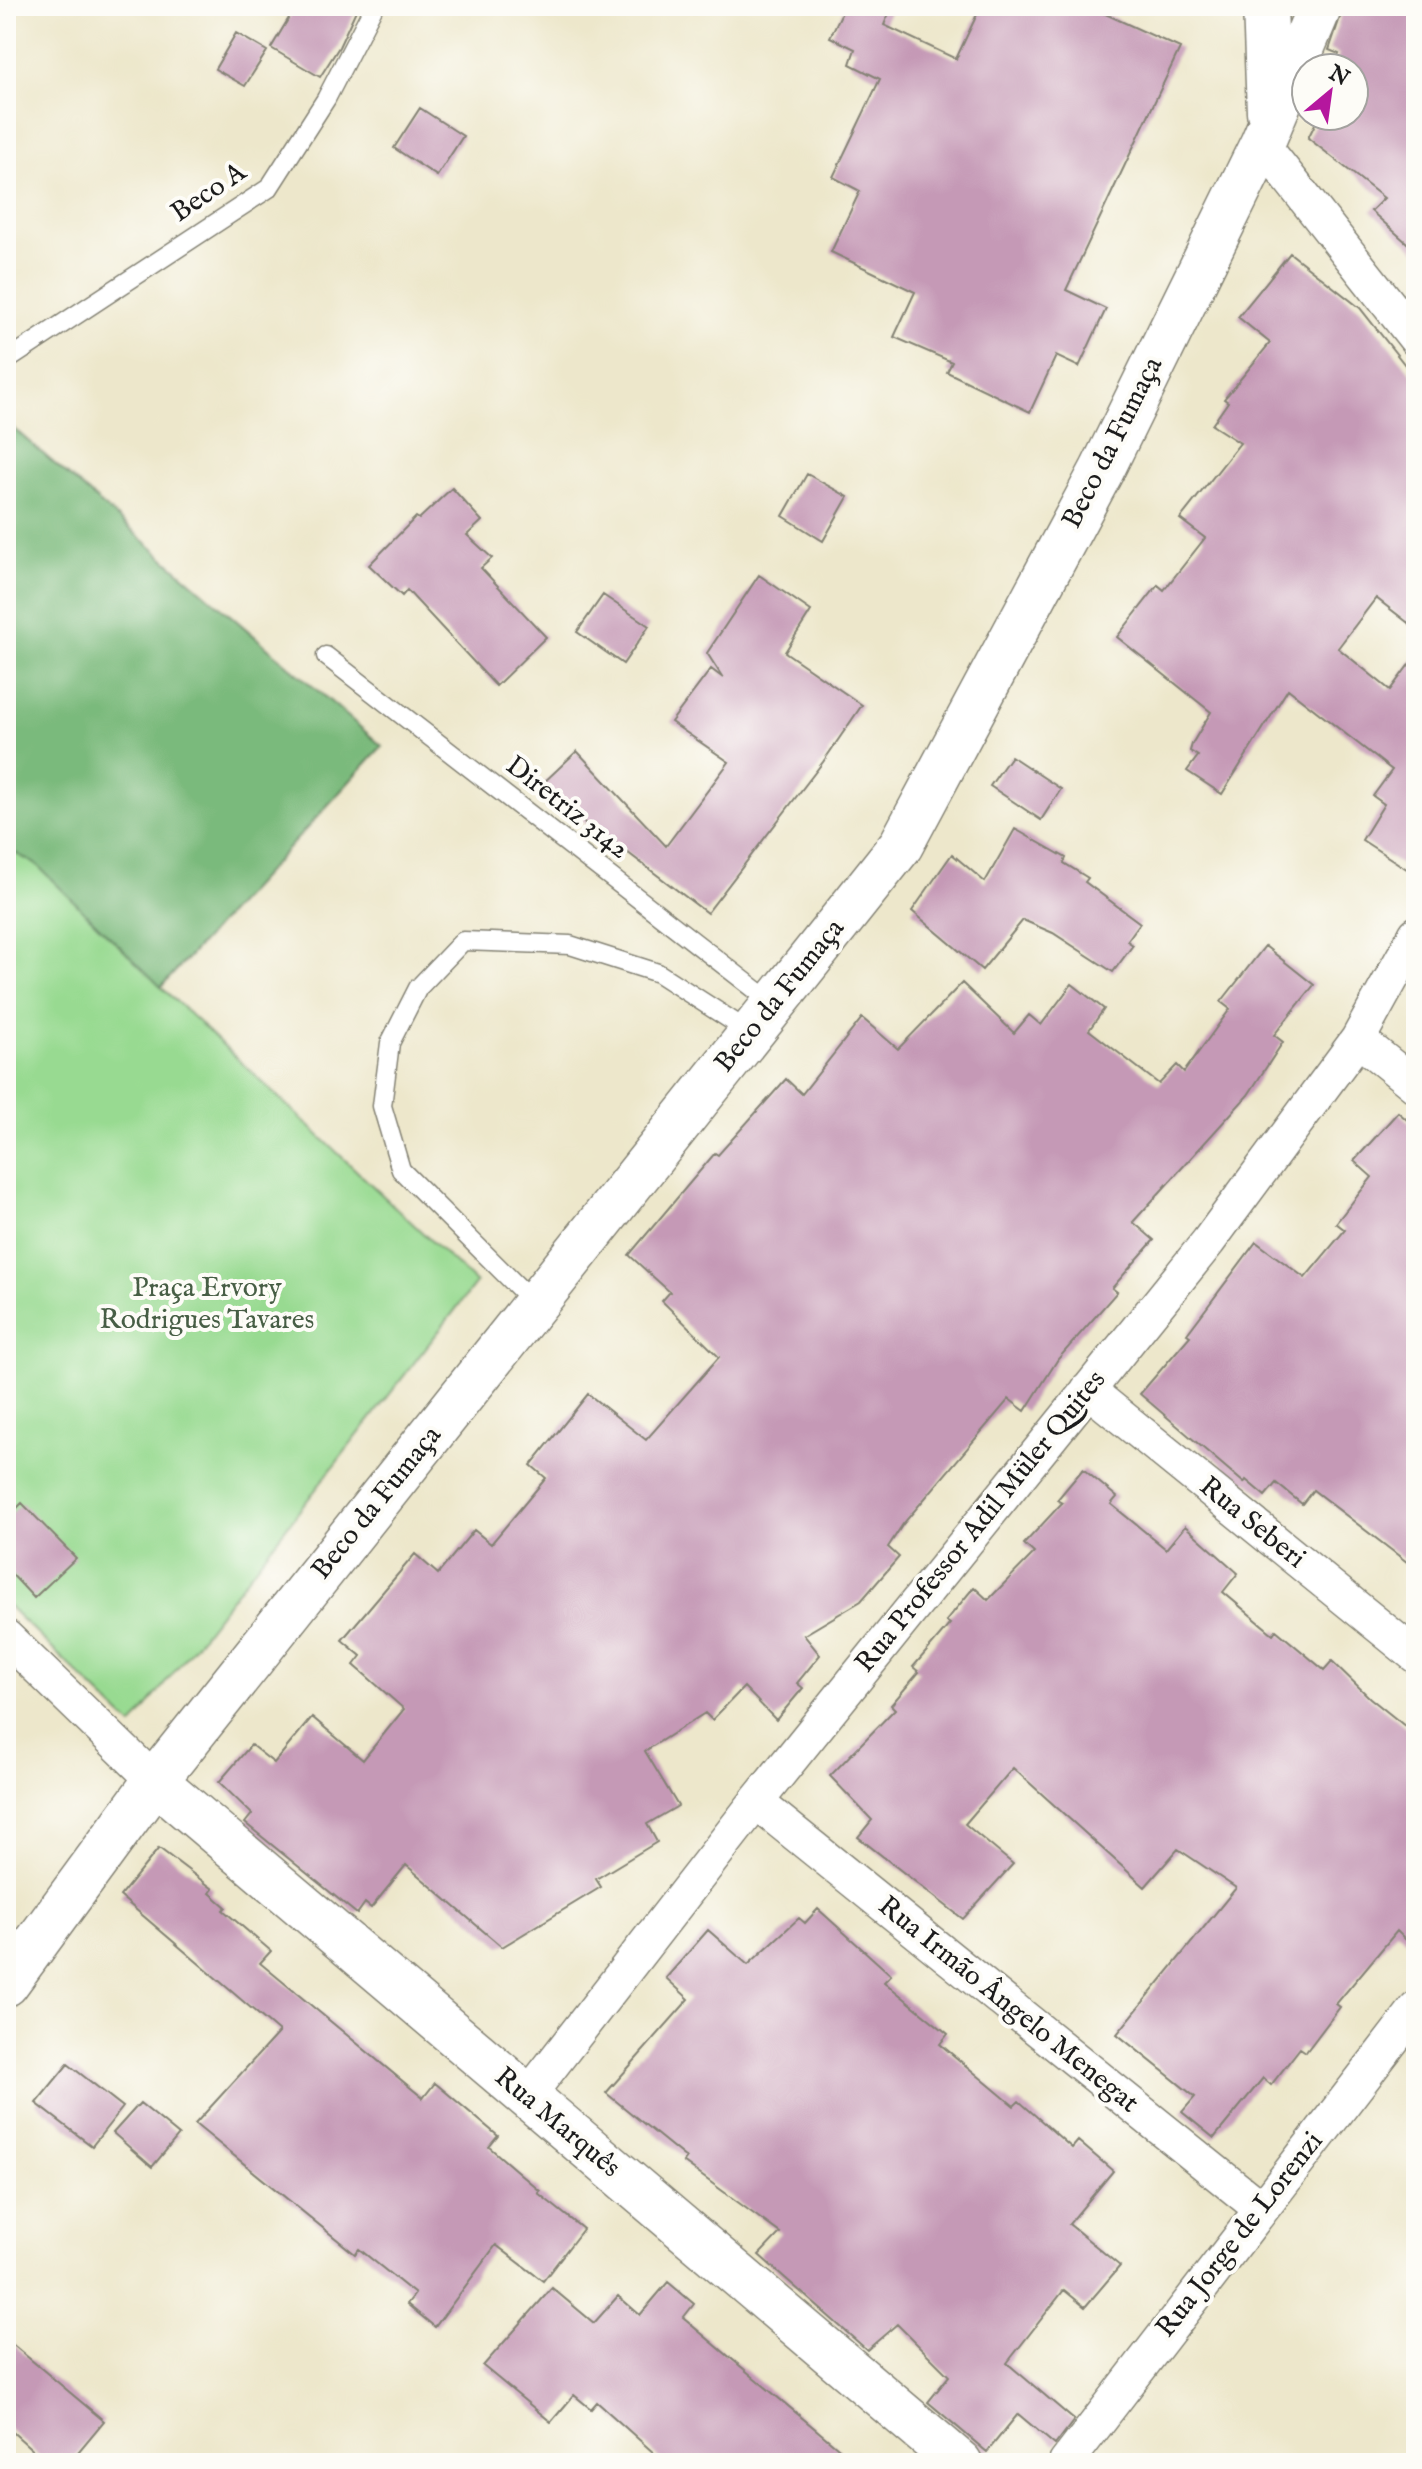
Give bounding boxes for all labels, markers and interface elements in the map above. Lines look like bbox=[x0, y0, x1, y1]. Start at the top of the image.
north arrow bbox=[1290, 52, 1370, 132]
text: N bbox=[1323, 59, 1354, 93]
street label: Beco A bbox=[165, 155, 254, 231]
street label: Beco da Fumaça bbox=[1055, 351, 1172, 535]
street label: Diretriz 3142 bbox=[498, 749, 636, 867]
street label: Beco da Fumaça bbox=[707, 911, 853, 1080]
park label: Praça Ervory Rodrigues Tavares bbox=[100, 1271, 314, 1338]
street label: Rua Professor Adil Müler Quites bbox=[848, 1364, 1114, 1680]
street label: Beco da Fumaça bbox=[304, 1418, 450, 1587]
street label: Rua Seberi bbox=[1192, 1470, 1312, 1576]
street label: Rua Irmão Ângelo Menegat bbox=[871, 1888, 1146, 2121]
street label: Rua Marquês bbox=[487, 2060, 627, 2186]
street label: Rua Jorge de Lorenzi bbox=[1149, 2125, 1331, 2345]

